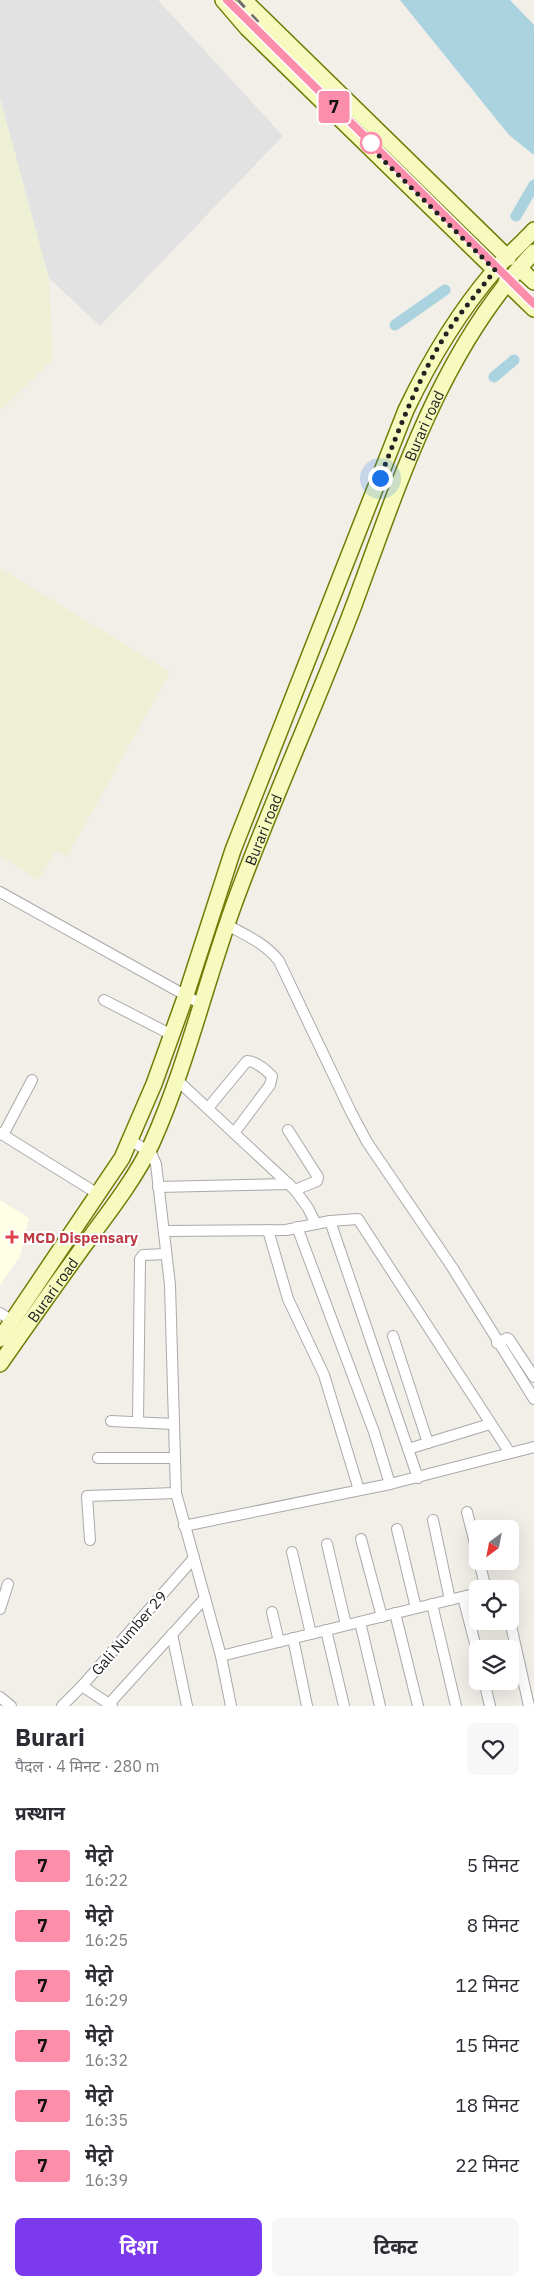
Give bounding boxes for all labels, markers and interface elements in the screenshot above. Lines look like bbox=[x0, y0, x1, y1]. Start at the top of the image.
line badge: 7 bbox=[318, 91, 350, 123]
text: 7 bbox=[329, 95, 339, 118]
unlabelled marker bbox=[360, 132, 382, 154]
street label: Burari road bbox=[400, 387, 448, 464]
your location bbox=[368, 466, 393, 491]
street label: Burari road bbox=[240, 791, 286, 868]
place label: MCD Dispensary bbox=[23, 1228, 138, 1247]
marker: MCD Dispensary bbox=[5, 1230, 19, 1244]
street label: Burari road bbox=[23, 1254, 82, 1326]
north arrow bbox=[469, 1520, 519, 1570]
map controls bbox=[469, 1520, 519, 1690]
button: locate bbox=[469, 1580, 519, 1630]
street label: Gali Number 29 bbox=[87, 1587, 171, 1679]
button: layers bbox=[469, 1640, 519, 1690]
text: Burari bbox=[15, 1721, 85, 1753]
button: heart bbox=[467, 1723, 519, 1775]
text: पैदल · 4 मिनट · 280 m bbox=[15, 1756, 160, 1776]
text: प्रस्थान bbox=[15, 1801, 65, 1825]
text: मेट्रो bbox=[85, 1843, 113, 1867]
text: 5 मिनट bbox=[467, 1853, 519, 1877]
text: 7 bbox=[37, 1854, 48, 1877]
text: 16:22 bbox=[85, 1870, 128, 1890]
text: मेट्रो bbox=[85, 1903, 113, 1927]
text: 8 मिनट bbox=[467, 1913, 519, 1937]
text: 7 bbox=[37, 1914, 48, 1937]
text: 16:25 bbox=[85, 1930, 128, 1950]
text: मेट्रो bbox=[85, 1963, 113, 1987]
text: 12 मिनट bbox=[455, 1973, 519, 1997]
text: 7 bbox=[37, 1974, 48, 1997]
text: 16:29 bbox=[85, 1990, 128, 2010]
text: मेट्रो bbox=[85, 2023, 113, 2047]
text: 15 मिनट bbox=[455, 2033, 519, 2057]
text: 7 bbox=[37, 2034, 48, 2057]
text: 16:32 bbox=[85, 2050, 128, 2070]
text: मेट्रो bbox=[85, 2083, 113, 2107]
text: 18 मिनट bbox=[455, 2093, 519, 2117]
text: 7 bbox=[37, 2094, 48, 2117]
text: 16:35 bbox=[85, 2110, 128, 2130]
text: मेट्रो bbox=[85, 2143, 113, 2167]
text: 22 मिनट bbox=[455, 2153, 519, 2177]
text: 7 bbox=[37, 2154, 48, 2177]
text: 16:39 bbox=[85, 2170, 128, 2190]
button: दिशा bbox=[15, 2218, 262, 2276]
button: टिकट bbox=[272, 2218, 519, 2276]

